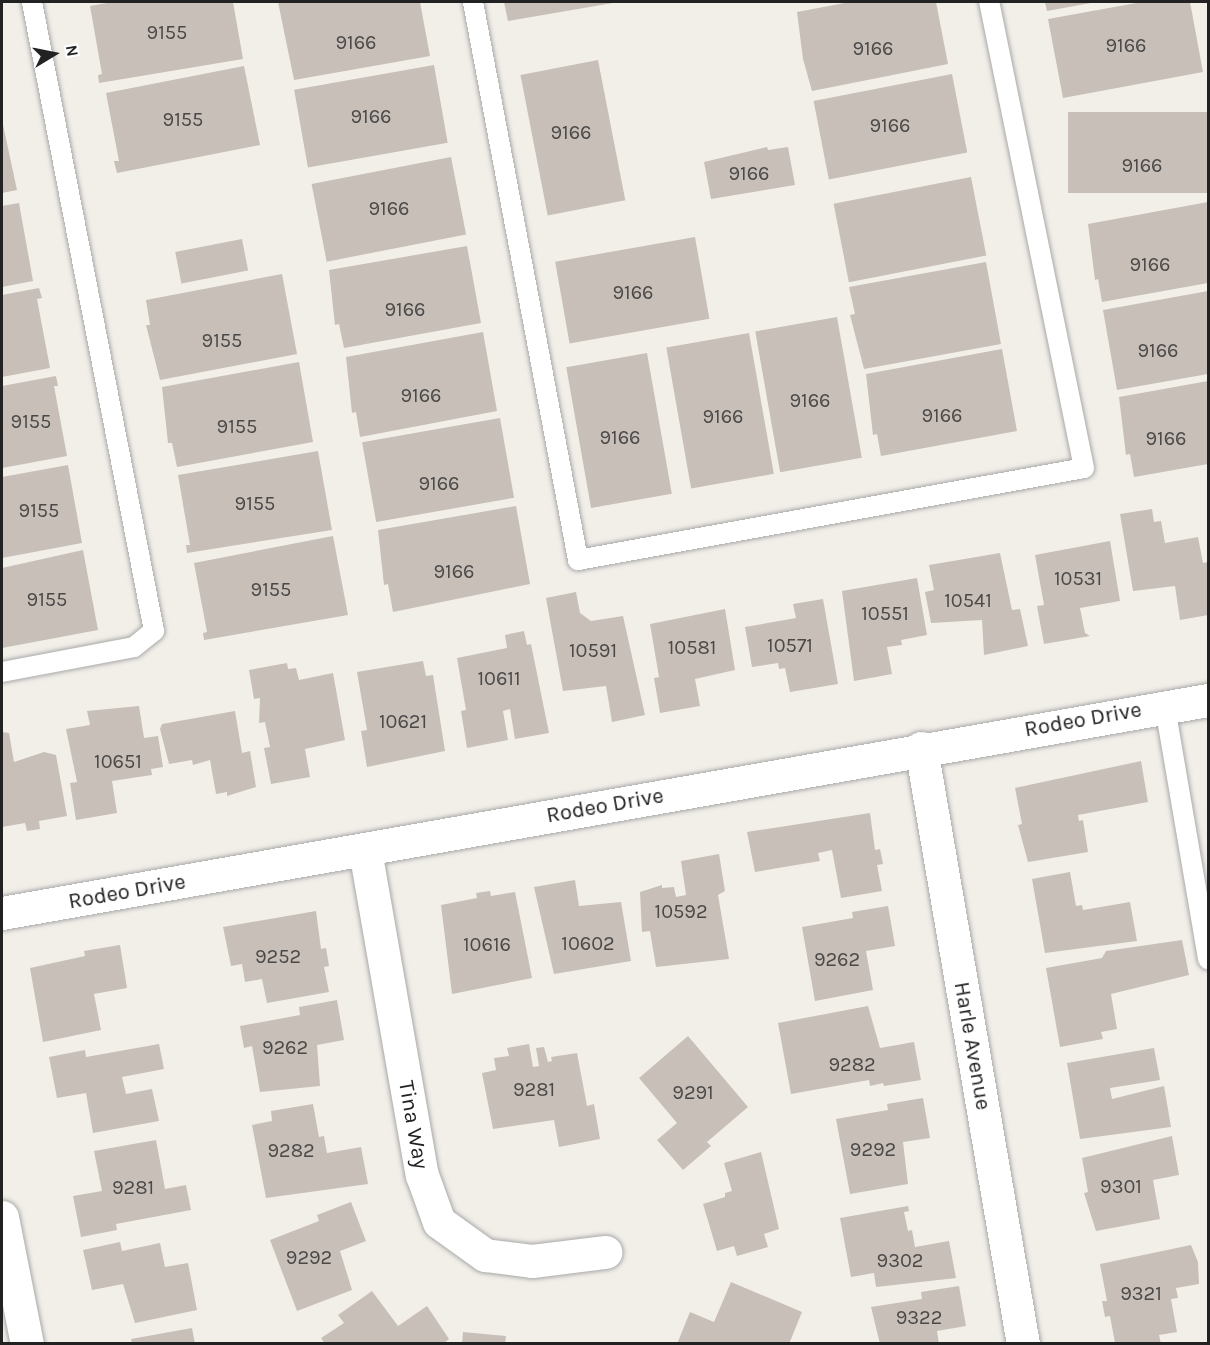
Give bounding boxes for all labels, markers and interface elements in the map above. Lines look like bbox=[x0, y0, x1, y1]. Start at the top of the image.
house number: 9155 bbox=[147, 20, 187, 44]
north arrow bbox=[24, 24, 84, 84]
house number: 9166 bbox=[335, 30, 377, 54]
house number: 9166 bbox=[1105, 33, 1147, 57]
house number: 9166 bbox=[852, 36, 894, 60]
text: N bbox=[62, 43, 83, 58]
house number: 9166 bbox=[350, 104, 392, 128]
house number: 9155 bbox=[163, 107, 203, 131]
house number: 9166 bbox=[869, 113, 911, 137]
house number: 9166 bbox=[550, 120, 592, 144]
house number: 9166 bbox=[1121, 153, 1163, 177]
house number: 9166 bbox=[728, 161, 770, 185]
house number: 9166 bbox=[368, 196, 410, 220]
house number: 9166 bbox=[1129, 252, 1171, 276]
house number: 9166 bbox=[612, 280, 654, 304]
house number: 9166 bbox=[384, 297, 426, 321]
house number: 9155 bbox=[202, 328, 242, 352]
house number: 9166 bbox=[1137, 338, 1179, 362]
house number: 9166 bbox=[400, 383, 442, 407]
house number: 9166 bbox=[789, 388, 831, 412]
house number: 9166 bbox=[921, 403, 963, 427]
house number: 9166 bbox=[702, 404, 744, 428]
house number: 9155 bbox=[11, 409, 51, 433]
house number: 9155 bbox=[217, 414, 257, 438]
house number: 9166 bbox=[599, 425, 641, 449]
house number: 9166 bbox=[1145, 426, 1187, 450]
house number: 9166 bbox=[418, 471, 460, 495]
house number: 9155 bbox=[235, 491, 275, 515]
house number: 9155 bbox=[19, 498, 59, 522]
house number: 9166 bbox=[433, 559, 475, 583]
house number: 10531 bbox=[1054, 566, 1102, 590]
house number: 9155 bbox=[251, 577, 291, 601]
house number: 9155 bbox=[27, 587, 67, 611]
house number: 10541 bbox=[944, 588, 992, 612]
house number: 10551 bbox=[861, 601, 909, 625]
house number: 10571 bbox=[767, 633, 813, 657]
house number: 10581 bbox=[668, 635, 716, 659]
house number: 10591 bbox=[569, 638, 617, 662]
house number: 10611 bbox=[477, 666, 521, 690]
street label: Rodeo Drive bbox=[1022, 697, 1144, 743]
house number: 10621 bbox=[379, 709, 427, 733]
house number: 10651 bbox=[94, 749, 142, 773]
street label: Rodeo Drive bbox=[544, 783, 666, 829]
street label: Rodeo Drive bbox=[66, 869, 188, 915]
house number: 10592 bbox=[655, 899, 707, 923]
house number: 10602 bbox=[561, 931, 615, 955]
house number: 10616 bbox=[463, 932, 511, 956]
house number: 9252 bbox=[255, 944, 301, 968]
house number: 9262 bbox=[814, 947, 860, 971]
street label: Harle Avenue bbox=[948, 980, 996, 1112]
house number: 9262 bbox=[262, 1035, 308, 1059]
house number: 9282 bbox=[828, 1052, 876, 1076]
house number: 9281 bbox=[513, 1077, 555, 1101]
street label: Tina Way bbox=[392, 1079, 434, 1171]
house number: 9291 bbox=[672, 1080, 714, 1104]
house number: 9292 bbox=[850, 1137, 896, 1161]
house number: 9282 bbox=[267, 1138, 315, 1162]
house number: 9301 bbox=[1100, 1174, 1142, 1198]
house number: 9281 bbox=[112, 1175, 154, 1199]
house number: 9292 bbox=[286, 1245, 332, 1269]
house number: 9302 bbox=[877, 1248, 923, 1272]
house number: 9321 bbox=[1120, 1281, 1162, 1305]
house number: 9322 bbox=[896, 1305, 942, 1329]

